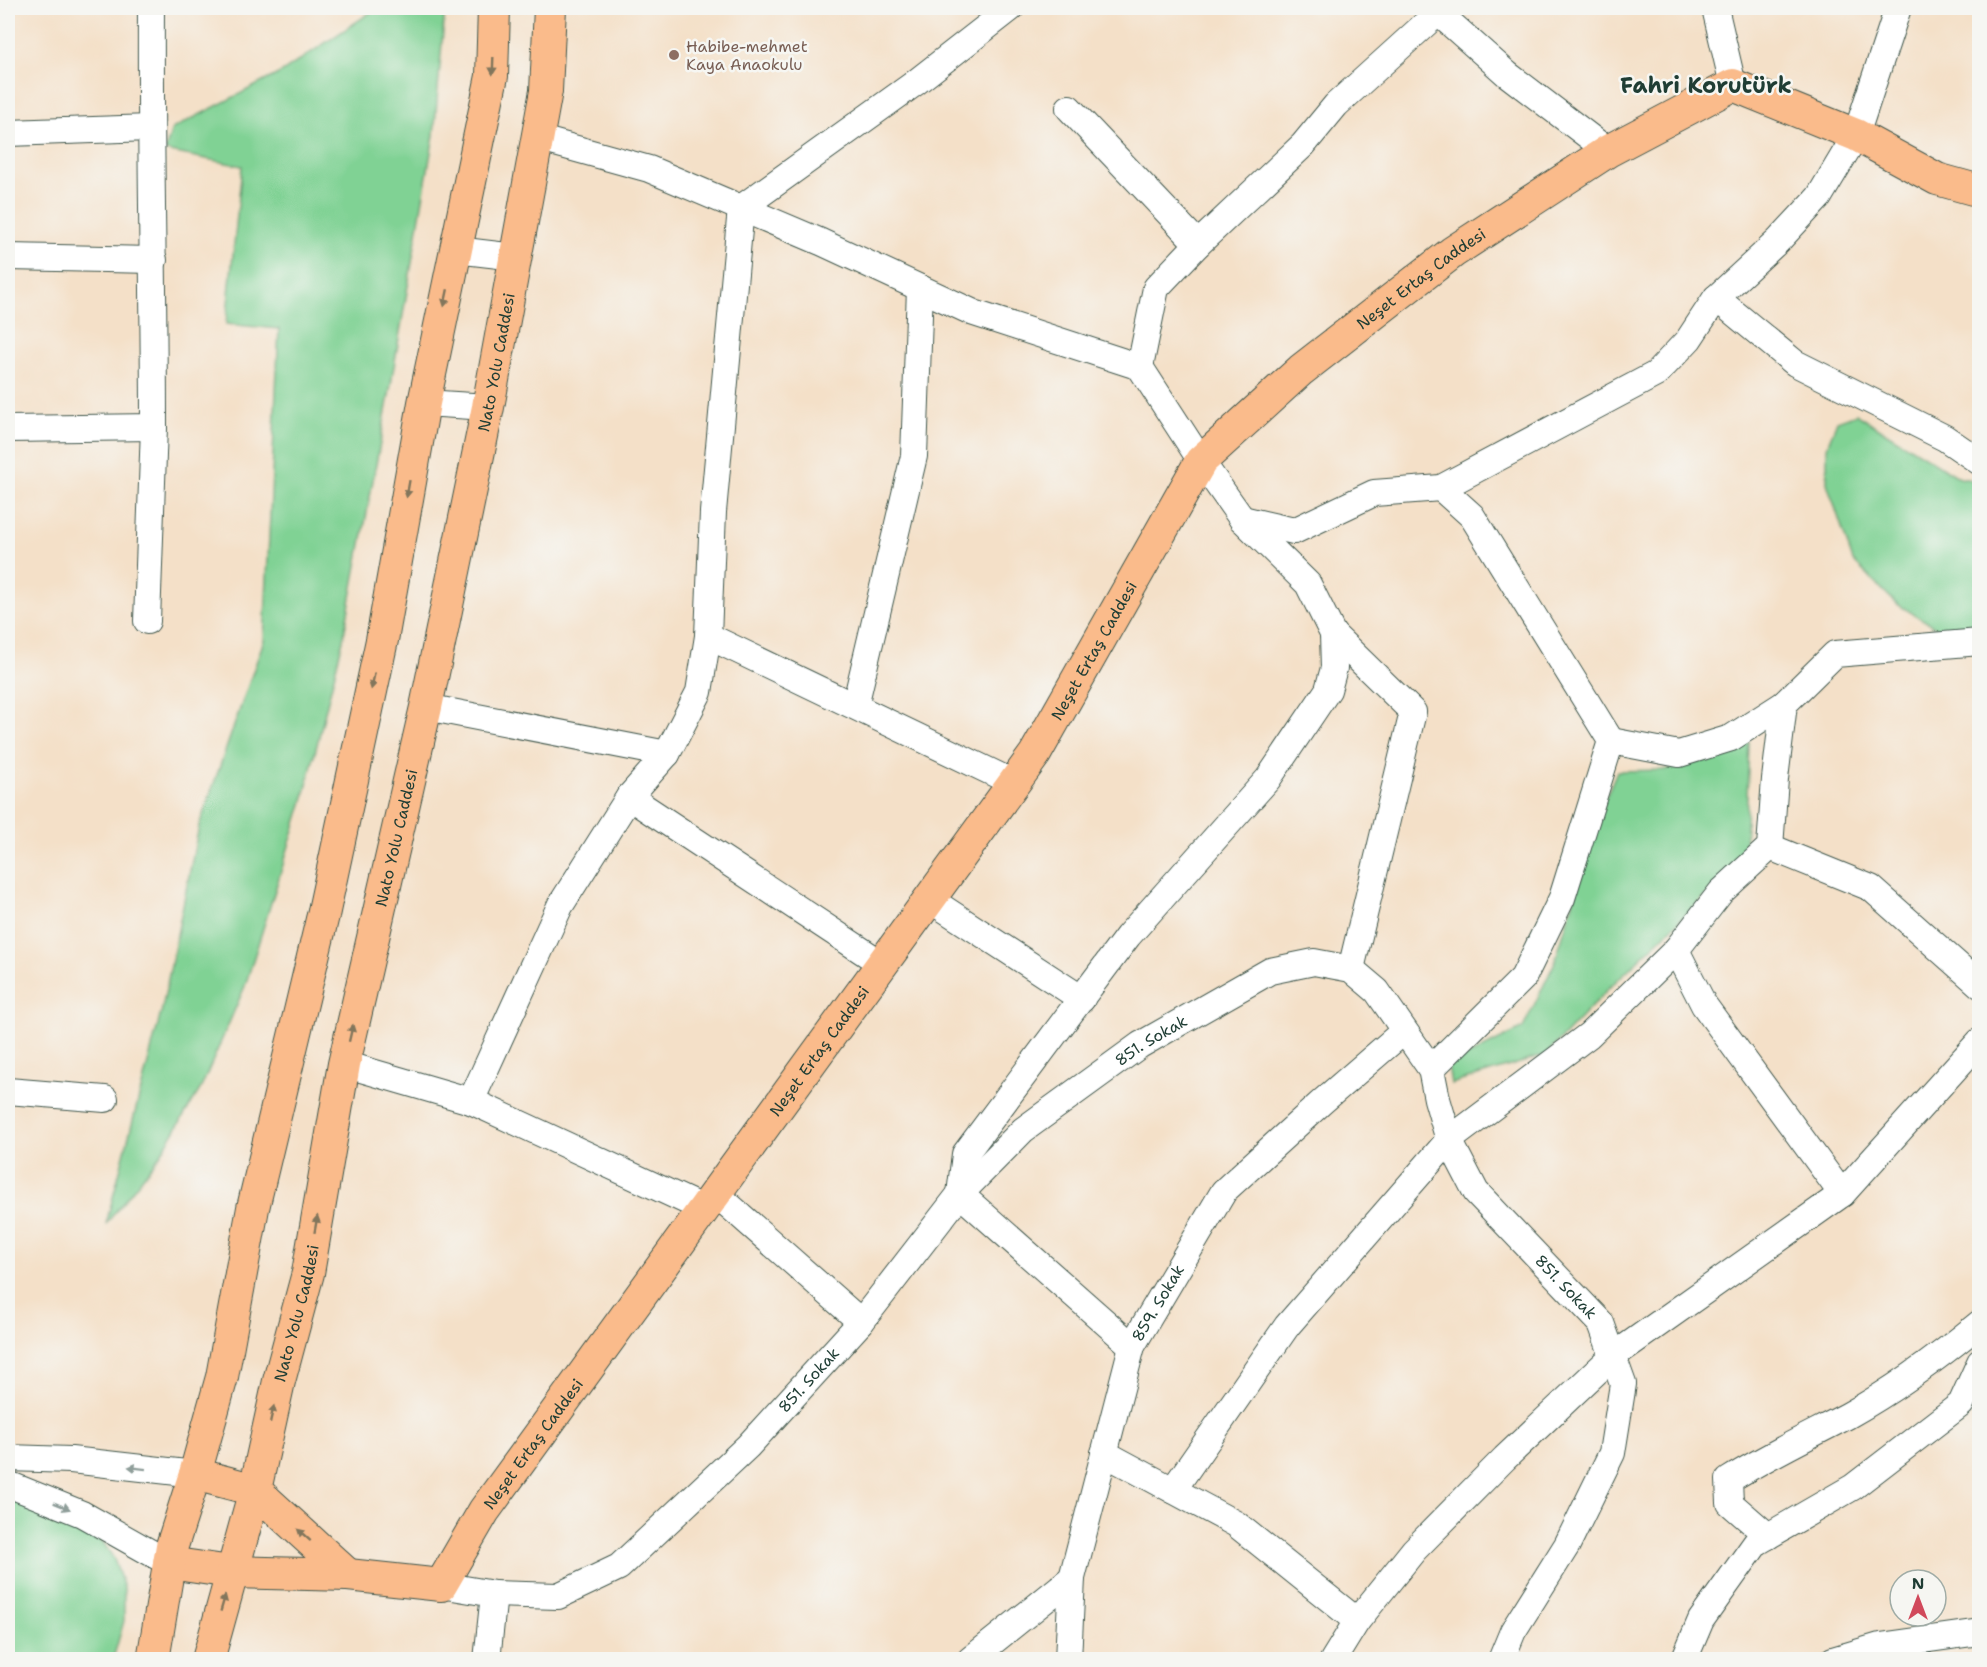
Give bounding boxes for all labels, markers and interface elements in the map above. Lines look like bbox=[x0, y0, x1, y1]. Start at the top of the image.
place label: Habibe-mehmet Kaya Anaokulu bbox=[686, 36, 808, 75]
marker: Habibe-mehmet Kaya Anaokulu bbox=[667, 48, 681, 62]
one-way arrow bbox=[488, 56, 497, 75]
district label: Fahri Korutürk bbox=[1620, 71, 1792, 100]
street label: Neşet Ertaş Caddesi bbox=[1352, 223, 1490, 334]
one-way arrow bbox=[441, 289, 450, 308]
street label: Nato Yolu Caddesi bbox=[473, 291, 520, 434]
one-way arrow bbox=[404, 480, 413, 499]
street label: Neşet Ertaş Caddesi bbox=[1046, 577, 1142, 724]
one-way arrow bbox=[368, 672, 377, 691]
street label: Nato Yolu Caddesi bbox=[370, 767, 422, 909]
street label: Neşet Ertaş Caddesi bbox=[765, 982, 874, 1121]
street label: 851. Sokak bbox=[1111, 1010, 1191, 1071]
one-way arrow bbox=[346, 1023, 356, 1042]
one-way arrow bbox=[312, 1215, 321, 1234]
street label: Nato Yolu Caddesi bbox=[269, 1243, 324, 1384]
street label: 851. Sokak bbox=[1530, 1250, 1602, 1324]
street label: 859. Sokak bbox=[1127, 1261, 1189, 1345]
street label: 851. Sokak bbox=[774, 1343, 844, 1417]
street label: Neşet Ertaş Caddesi bbox=[479, 1374, 588, 1514]
one-way arrow bbox=[267, 1405, 277, 1424]
one-way arrow bbox=[128, 1463, 147, 1472]
one-way arrow bbox=[53, 1501, 71, 1511]
one-way arrow bbox=[297, 1528, 312, 1542]
north arrow bbox=[1888, 1568, 1948, 1628]
text: N bbox=[1912, 1573, 1924, 1594]
one-way arrow bbox=[218, 1594, 228, 1612]

